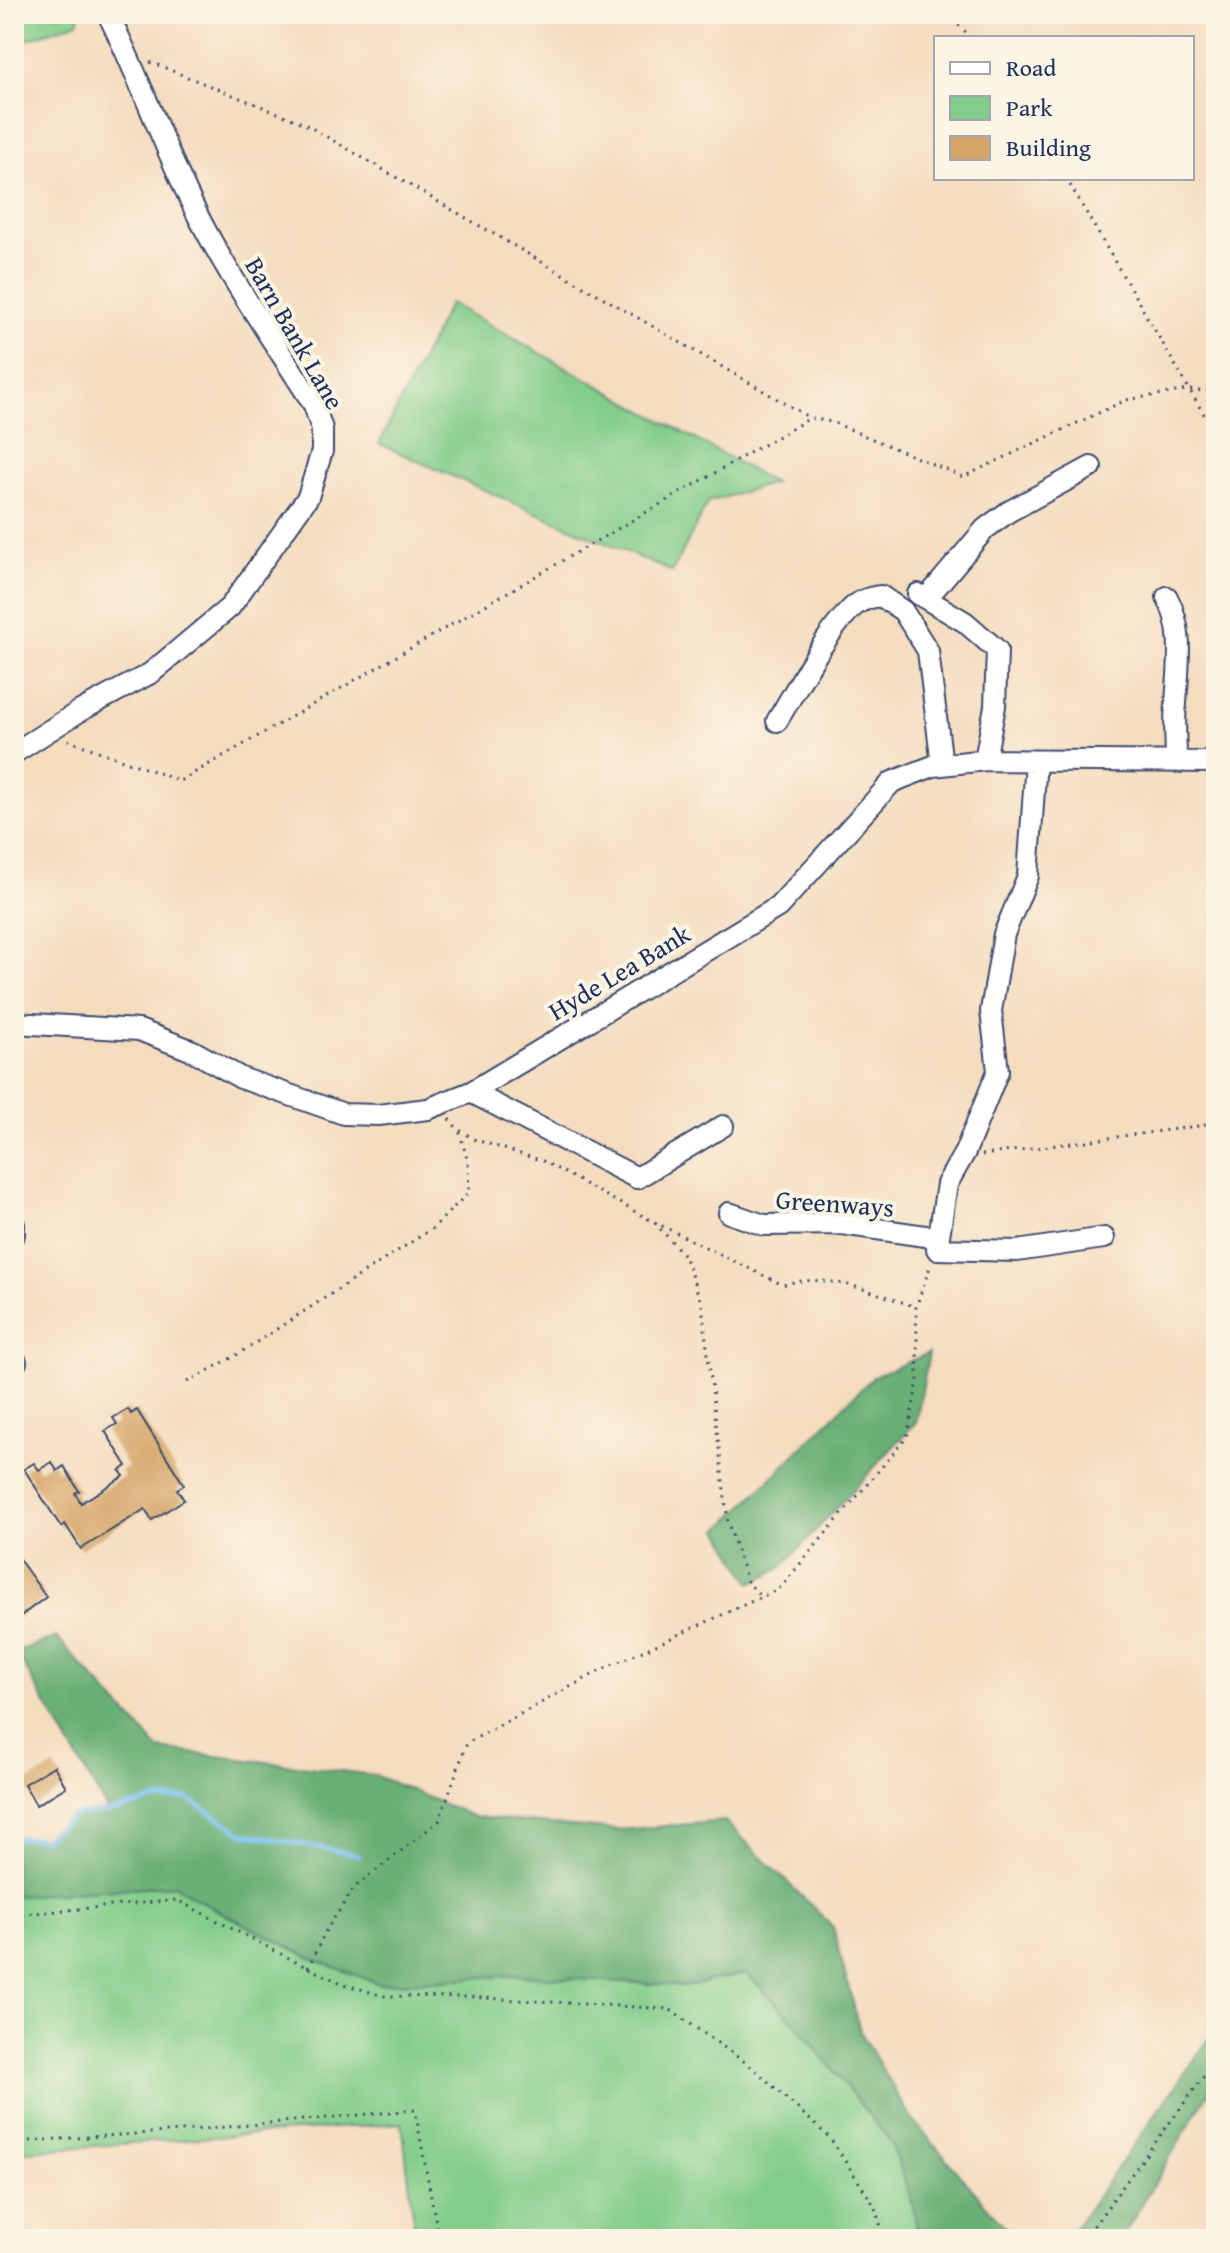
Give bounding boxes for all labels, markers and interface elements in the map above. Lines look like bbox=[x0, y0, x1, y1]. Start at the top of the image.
legend bbox=[934, 36, 1194, 180]
text: Road bbox=[1006, 50, 1056, 85]
text: Park bbox=[1006, 90, 1053, 125]
text: Building bbox=[1006, 130, 1091, 165]
street label: Barn Bank Lane bbox=[236, 249, 354, 417]
street label: Hyde Lea Bank bbox=[540, 914, 698, 1030]
street label: Greenways bbox=[775, 1179, 895, 1227]

